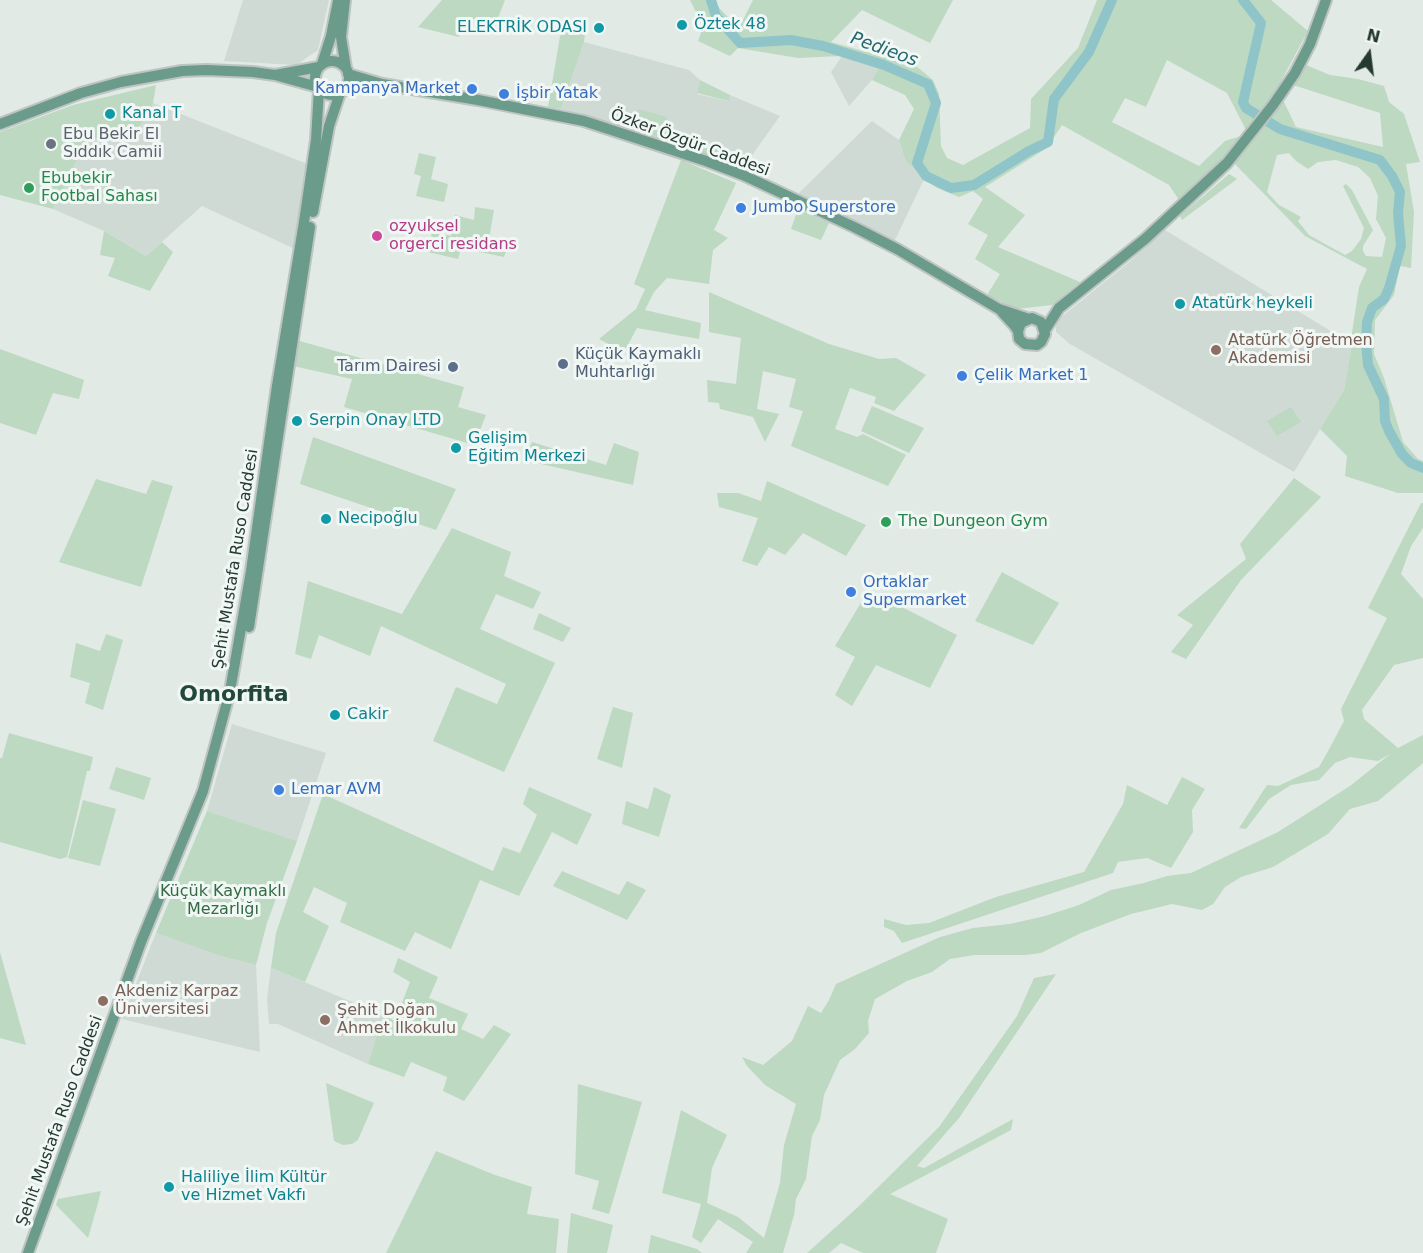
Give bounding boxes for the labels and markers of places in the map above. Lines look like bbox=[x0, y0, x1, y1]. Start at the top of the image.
place label: Öztek 48 bbox=[694, 15, 766, 35]
place label: ELEKTRİK ODASI bbox=[457, 18, 587, 38]
marker: Öztek 48 bbox=[675, 18, 689, 32]
marker: ELEKTRİK ODASI bbox=[592, 21, 606, 35]
place label: Kampanya Market bbox=[315, 79, 460, 99]
marker: Kampanya Market bbox=[465, 82, 479, 96]
place label: İşbir Yatak bbox=[516, 84, 598, 104]
marker: İşbir Yatak bbox=[497, 87, 511, 101]
place label: Kanal T bbox=[122, 104, 181, 124]
marker: Kanal T bbox=[103, 107, 117, 121]
place label: Ebu Bekir El Sıddık Camii bbox=[63, 125, 162, 163]
marker: Ebu Bekir El Sıddık Camii bbox=[44, 137, 58, 151]
place label: Ebubekir Footbal Sahası bbox=[41, 169, 158, 207]
marker: Ebubekir Footbal Sahası bbox=[22, 181, 36, 195]
place label: Jumbo Superstore bbox=[753, 198, 896, 218]
marker: Jumbo Superstore bbox=[734, 201, 748, 215]
place label: ozyuksel orgerci residans bbox=[389, 217, 517, 255]
marker: ozyuksel orgerci residans bbox=[370, 229, 384, 243]
place label: Atatürk heykeli bbox=[1192, 294, 1313, 314]
marker: Atatürk heykeli bbox=[1173, 297, 1187, 311]
place label: Atatürk Öğretmen Akademisi bbox=[1228, 331, 1373, 369]
marker: Atatürk Öğretmen Akademisi bbox=[1209, 343, 1223, 357]
place label: Küçük Kaymaklı Muhtarlığı bbox=[575, 345, 701, 383]
place label: Tarım Dairesi bbox=[337, 357, 441, 377]
marker: Küçük Kaymaklı Muhtarlığı bbox=[556, 357, 570, 371]
marker: Tarım Dairesi bbox=[446, 360, 460, 374]
place label: Çelik Market 1 bbox=[974, 366, 1089, 386]
marker: Çelik Market 1 bbox=[955, 369, 969, 383]
place label: Serpin Onay LTD bbox=[309, 411, 441, 431]
marker: Serpin Onay LTD bbox=[290, 414, 304, 428]
place label: Gelişim Eğitim Merkezi bbox=[468, 429, 586, 467]
marker: Gelişim Eğitim Merkezi bbox=[449, 441, 463, 455]
place label: Necipoğlu bbox=[338, 509, 418, 529]
marker: Necipoğlu bbox=[319, 512, 333, 526]
place label: The Dungeon Gym bbox=[898, 512, 1048, 532]
marker: The Dungeon Gym bbox=[879, 515, 893, 529]
place label: Ortaklar Supermarket bbox=[863, 573, 966, 611]
marker: Ortaklar Supermarket bbox=[844, 585, 858, 599]
place label: Cakir bbox=[347, 705, 388, 725]
marker: Cakir bbox=[328, 708, 342, 722]
place label: Lemar AVM bbox=[291, 780, 381, 800]
marker: Lemar AVM bbox=[272, 783, 286, 797]
place label: Akdeniz Karpaz Üniversitesi bbox=[115, 982, 238, 1020]
marker: Akdeniz Karpaz Üniversitesi bbox=[96, 994, 110, 1008]
place label: Şehit Doğan Ahmet İlkokulu bbox=[337, 1001, 456, 1039]
marker: Şehit Doğan Ahmet İlkokulu bbox=[318, 1013, 332, 1027]
place label: Haliliye İlim Kültür ve Hizmet Vakfı bbox=[181, 1168, 327, 1206]
marker: Haliliye İlim Kültür ve Hizmet Vakfı bbox=[162, 1180, 176, 1194]

